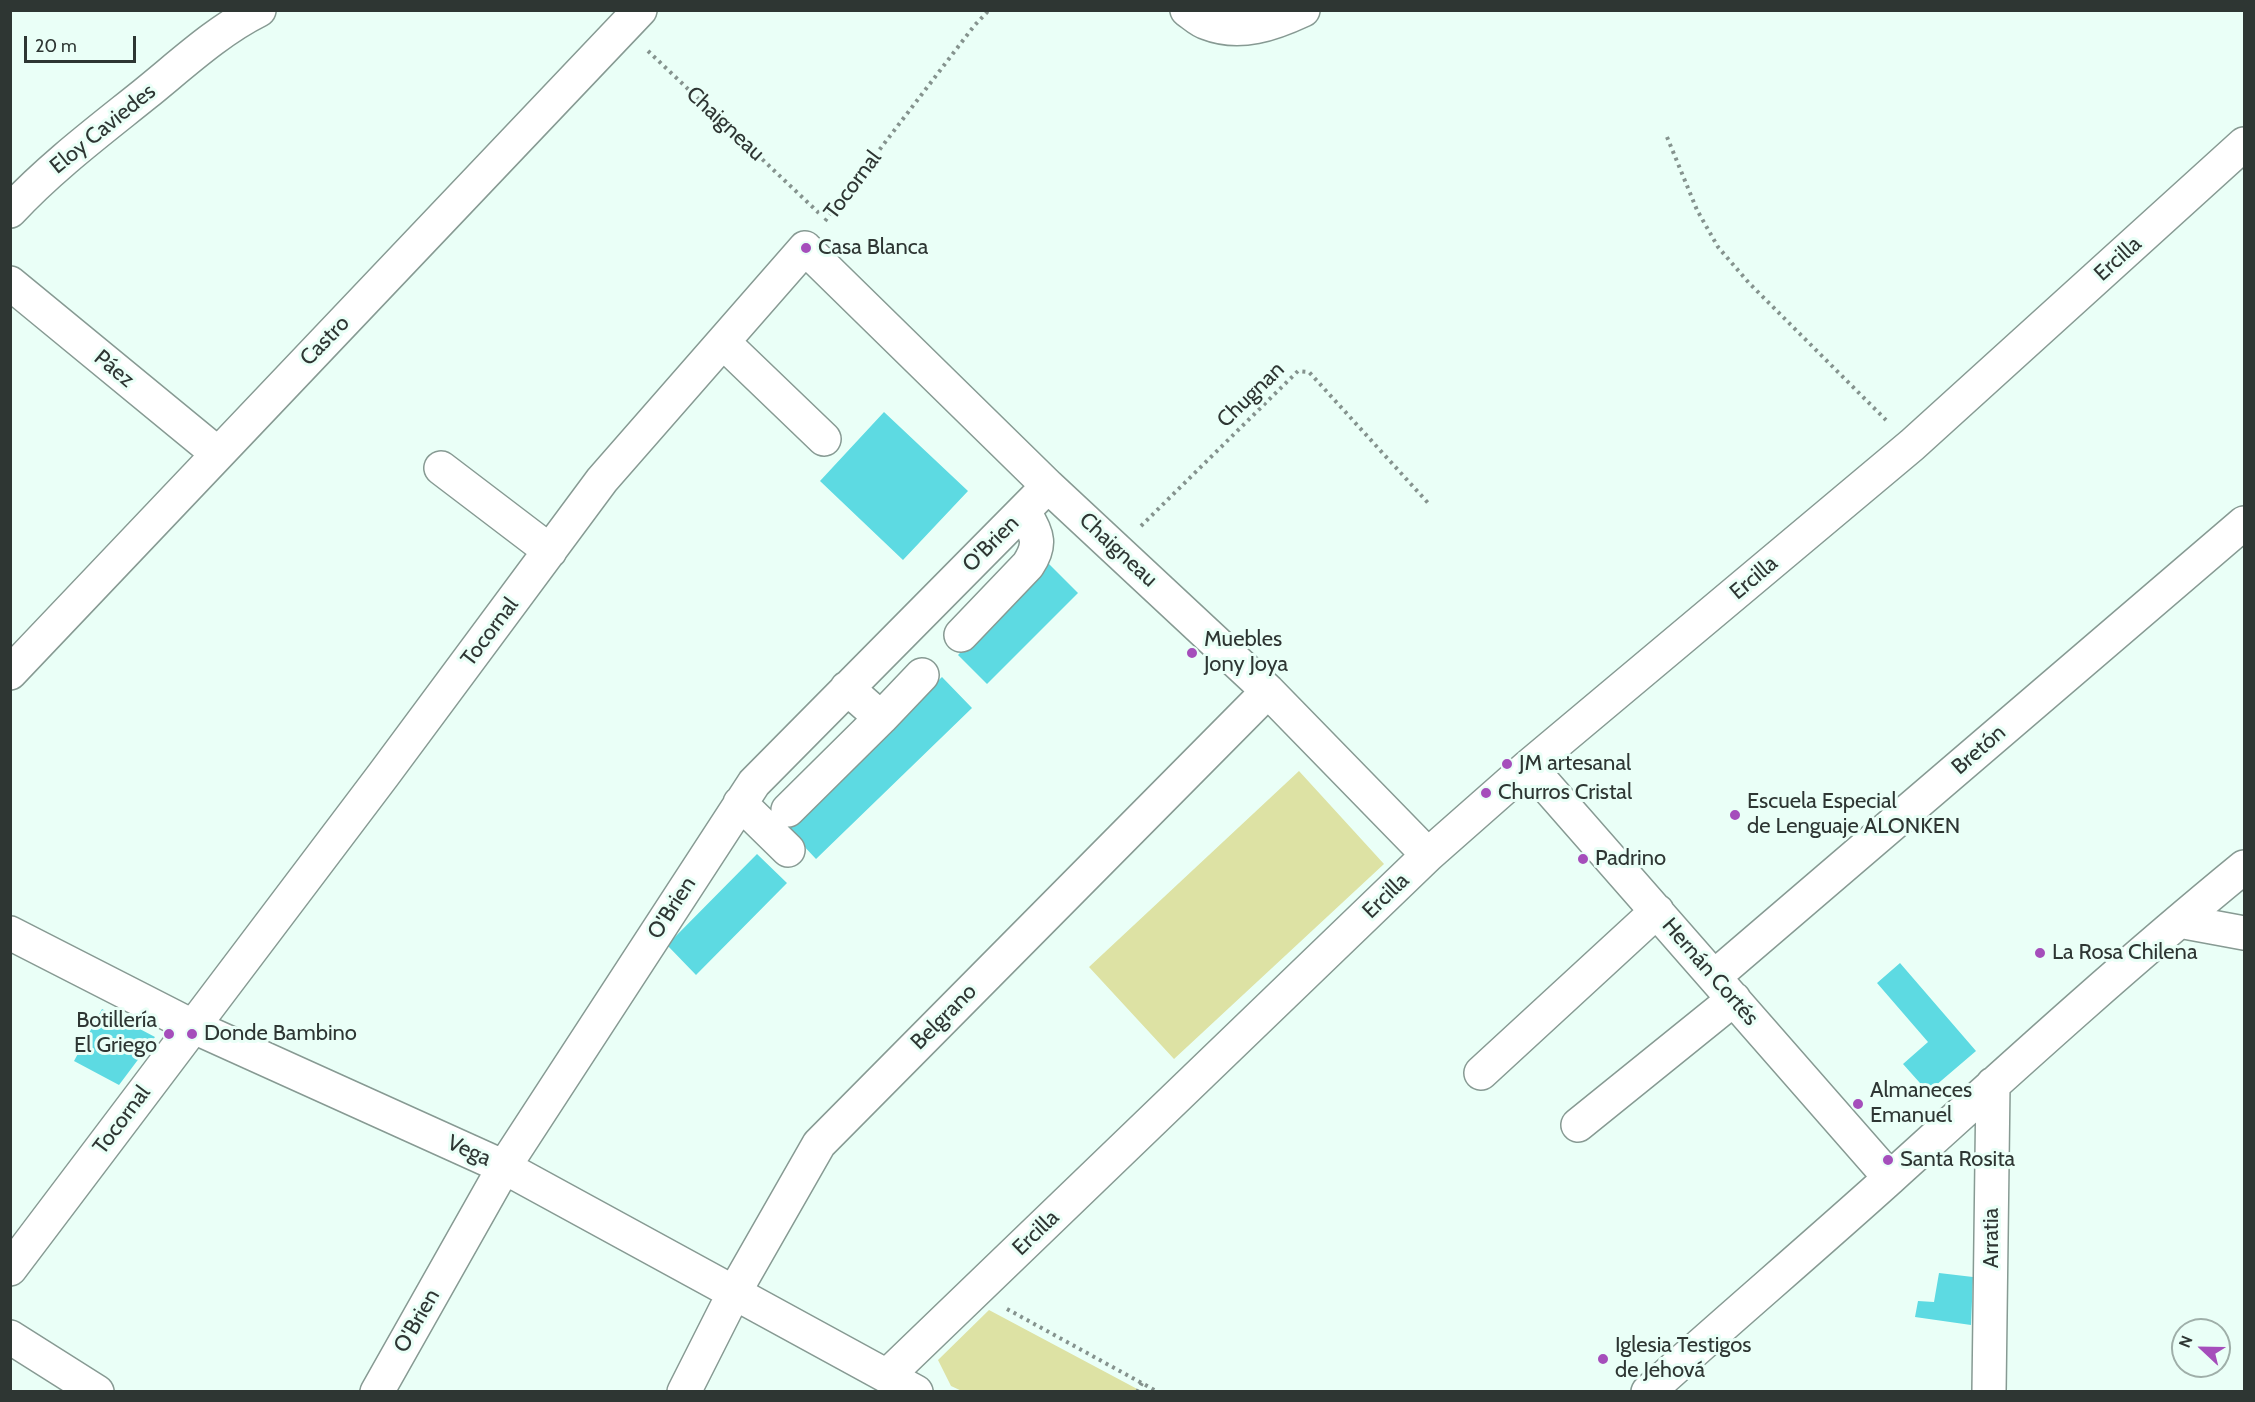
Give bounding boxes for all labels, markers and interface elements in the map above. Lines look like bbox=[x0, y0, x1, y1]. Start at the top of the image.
scale bar bbox=[27, 24, 140, 62]
text: 20 m bbox=[35, 35, 77, 57]
street label: Eloy Caviedes bbox=[45, 78, 161, 180]
street label: Chaigneau bbox=[680, 81, 770, 167]
street label: Tocornal bbox=[819, 146, 887, 224]
street label: Ercilla bbox=[2089, 231, 2147, 287]
place label: Casa Blanca bbox=[818, 235, 928, 261]
marker: Casa Blanca bbox=[799, 241, 813, 255]
street label: Castro bbox=[295, 310, 355, 372]
street label: Páez bbox=[88, 345, 140, 393]
street label: Chugnan bbox=[1212, 357, 1290, 433]
street label: Chaigneau bbox=[1073, 507, 1163, 593]
street label: O'Brien bbox=[957, 510, 1025, 578]
street label: Ercilla bbox=[1725, 550, 1783, 606]
street label: Tocornal bbox=[456, 593, 524, 671]
place label: Muebles Jony Joya bbox=[1204, 627, 1288, 678]
marker: Muebles Jony Joya bbox=[1185, 646, 1199, 660]
street label: Bretón bbox=[1947, 719, 2011, 781]
place label: JM artesanal bbox=[1519, 751, 1631, 777]
marker: JM artesanal bbox=[1500, 757, 1514, 771]
place label: Churros Cristal bbox=[1498, 780, 1632, 806]
marker: Churros Cristal bbox=[1479, 786, 1493, 800]
place label: Escuela Especial de Lenguaje ALONKEN bbox=[1747, 789, 1960, 840]
marker: Escuela Especial de Lenguaje ALONKEN bbox=[1728, 808, 1742, 822]
place label: Padrino bbox=[1595, 846, 1666, 872]
marker: Padrino bbox=[1576, 852, 1590, 866]
street label: Ercilla bbox=[1357, 868, 1415, 924]
street label: O'Brien bbox=[642, 872, 702, 944]
street label: Hernán Cortés bbox=[1656, 913, 1764, 1031]
place label: La Rosa Chilena bbox=[2052, 940, 2197, 966]
marker: La Rosa Chilena bbox=[2033, 946, 2047, 960]
street label: Belgrano bbox=[906, 979, 982, 1055]
place label: Botillería El Griego bbox=[74, 1008, 157, 1060]
place label: Donde Bambino bbox=[204, 1021, 357, 1047]
marker: Botillería El Griego bbox=[162, 1027, 176, 1041]
marker: Donde Bambino bbox=[185, 1027, 199, 1041]
place label: Almaneces Emanuel bbox=[1870, 1078, 1972, 1130]
street label: Tocornal bbox=[88, 1081, 156, 1159]
marker: Almaneces Emanuel bbox=[1851, 1097, 1865, 1111]
street label: Vega bbox=[443, 1130, 495, 1172]
place label: Santa Rosita bbox=[1900, 1147, 2015, 1173]
marker: Santa Rosita bbox=[1881, 1153, 1895, 1167]
street label: Ercilla bbox=[1007, 1205, 1065, 1261]
street label: Arratia bbox=[1979, 1208, 2005, 1268]
street label: O'Brien bbox=[388, 1285, 446, 1357]
north arrow bbox=[2171, 1318, 2231, 1378]
place label: Iglesia Testigos de Jehová bbox=[1615, 1333, 1751, 1384]
text: N bbox=[2175, 1333, 2197, 1351]
marker: Iglesia Testigos de Jehová bbox=[1596, 1352, 1610, 1366]

